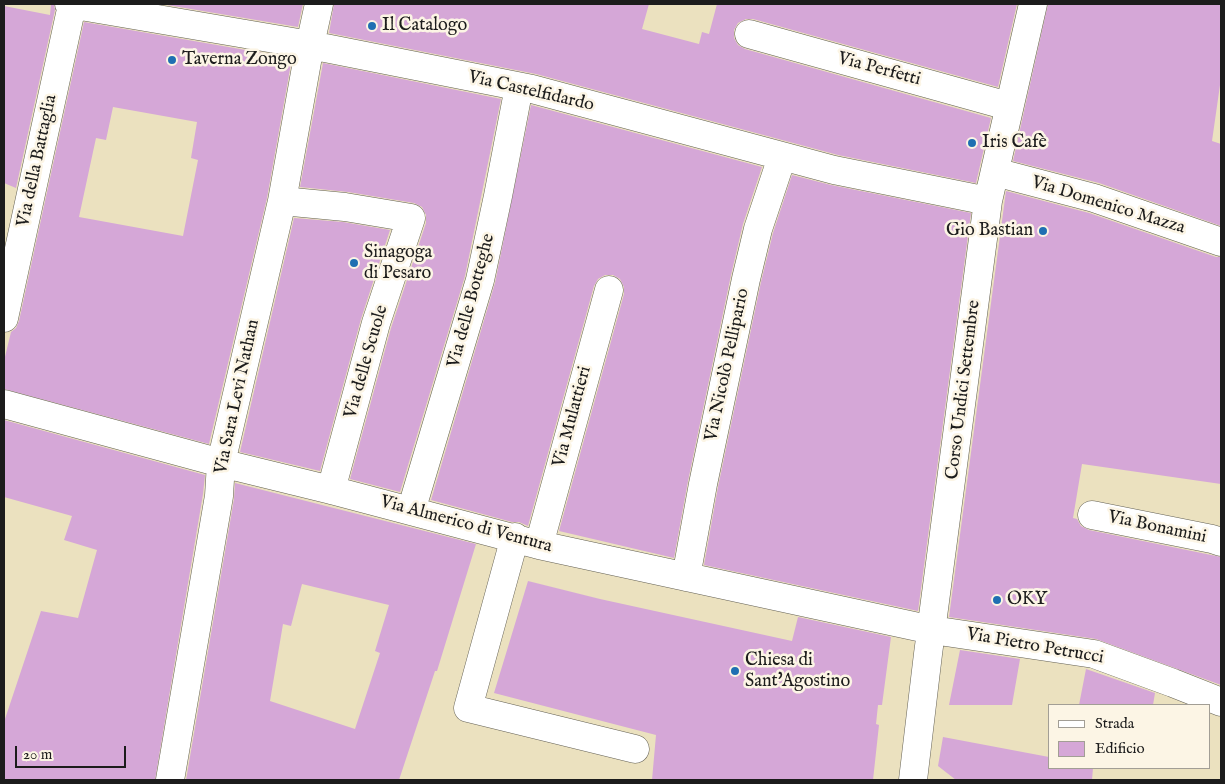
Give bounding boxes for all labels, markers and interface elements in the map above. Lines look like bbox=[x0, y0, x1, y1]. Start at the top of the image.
place label: Il Catalogo bbox=[382, 15, 467, 37]
marker: Il Catalogo bbox=[366, 20, 378, 32]
place label: Taverna Zongo bbox=[182, 49, 297, 71]
street label: Via Perfetti bbox=[835, 49, 923, 91]
marker: Taverna Zongo bbox=[166, 54, 178, 66]
street label: Via Castelfidardo bbox=[466, 67, 596, 117]
street label: Via della Battaglia bbox=[13, 93, 63, 229]
place label: Iris Cafè bbox=[982, 132, 1047, 154]
marker: Iris Cafè bbox=[966, 137, 978, 149]
street label: Via Domenico Mazza bbox=[1029, 172, 1187, 240]
place label: Gio Bastian bbox=[946, 220, 1033, 242]
marker: Gio Bastian bbox=[1037, 225, 1049, 237]
street label: Via delle Botteghe bbox=[444, 232, 500, 370]
place label: Sinagoga di Pesaro bbox=[364, 242, 432, 284]
marker: Sinagoga di Pesaro bbox=[348, 257, 360, 269]
street label: Via Nicolò Pellipario bbox=[701, 287, 755, 443]
street label: Corso Undici Settembre bbox=[942, 299, 986, 481]
street label: Via delle Scuole bbox=[340, 303, 394, 421]
street label: Via Sara Levi Nathan bbox=[211, 318, 265, 476]
street label: Via Mulattieri bbox=[549, 364, 597, 470]
street label: Via Almerico di Ventura bbox=[378, 492, 554, 558]
street label: Via Bonamini bbox=[1106, 507, 1208, 549]
place label: OKY bbox=[1007, 589, 1047, 611]
marker: OKY bbox=[991, 594, 1003, 606]
street label: Via Pietro Petrucci bbox=[965, 624, 1105, 670]
place label: Chiesa di Sant'Agostino bbox=[745, 650, 850, 692]
marker: Chiesa di Sant'Agostino bbox=[729, 665, 741, 677]
legend bbox=[1048, 704, 1210, 769]
text: Strada bbox=[1095, 714, 1134, 733]
scale bar bbox=[18, 736, 129, 768]
text: Edificio bbox=[1095, 739, 1145, 758]
text: 20 m bbox=[23, 745, 52, 764]

